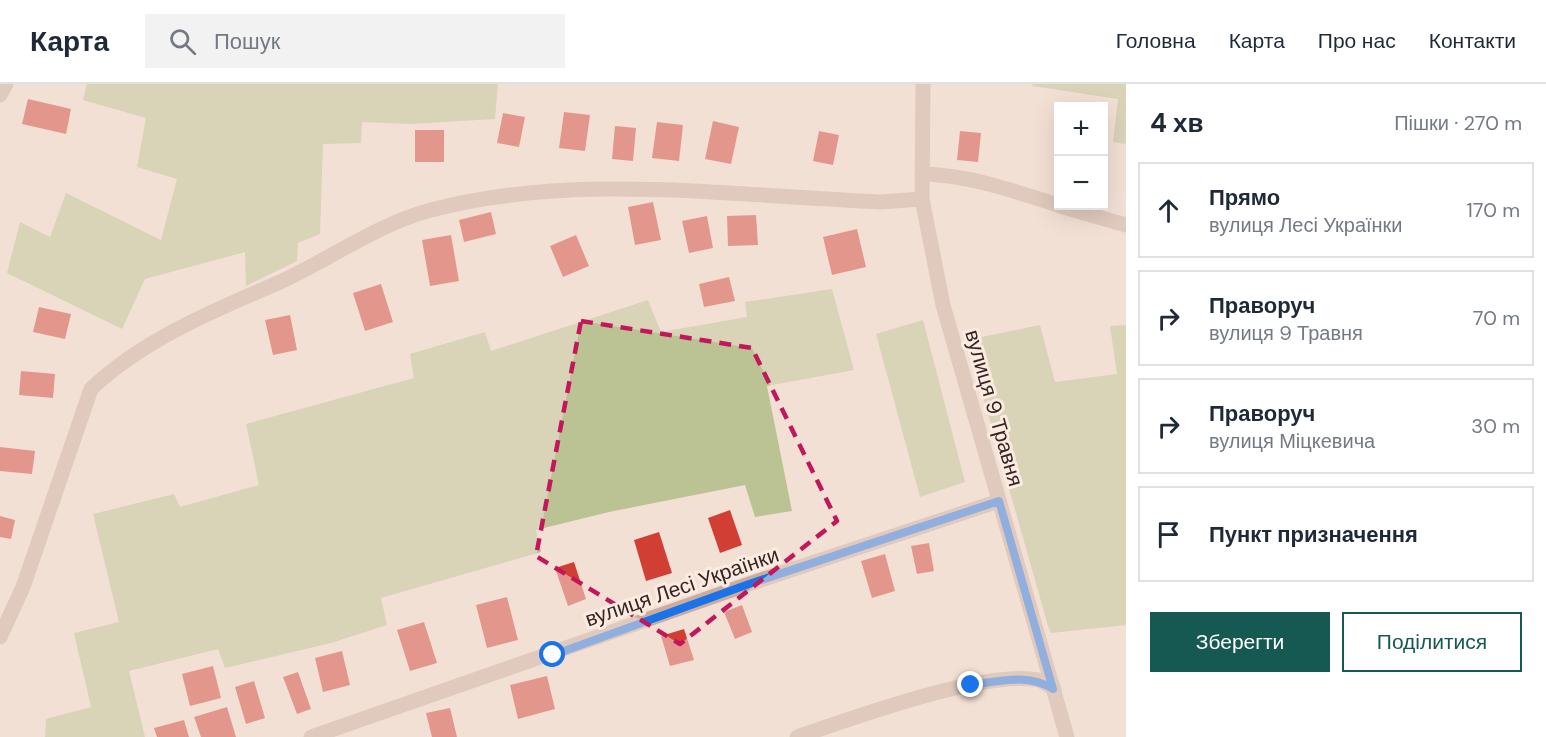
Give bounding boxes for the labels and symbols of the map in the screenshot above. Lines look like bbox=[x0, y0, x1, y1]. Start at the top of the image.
street label: вулиця 9 Травня bbox=[958, 326, 1030, 490]
street label: вулиця Лесі Українки bbox=[581, 541, 783, 633]
route start bbox=[539, 641, 565, 667]
route end bbox=[957, 671, 983, 697]

